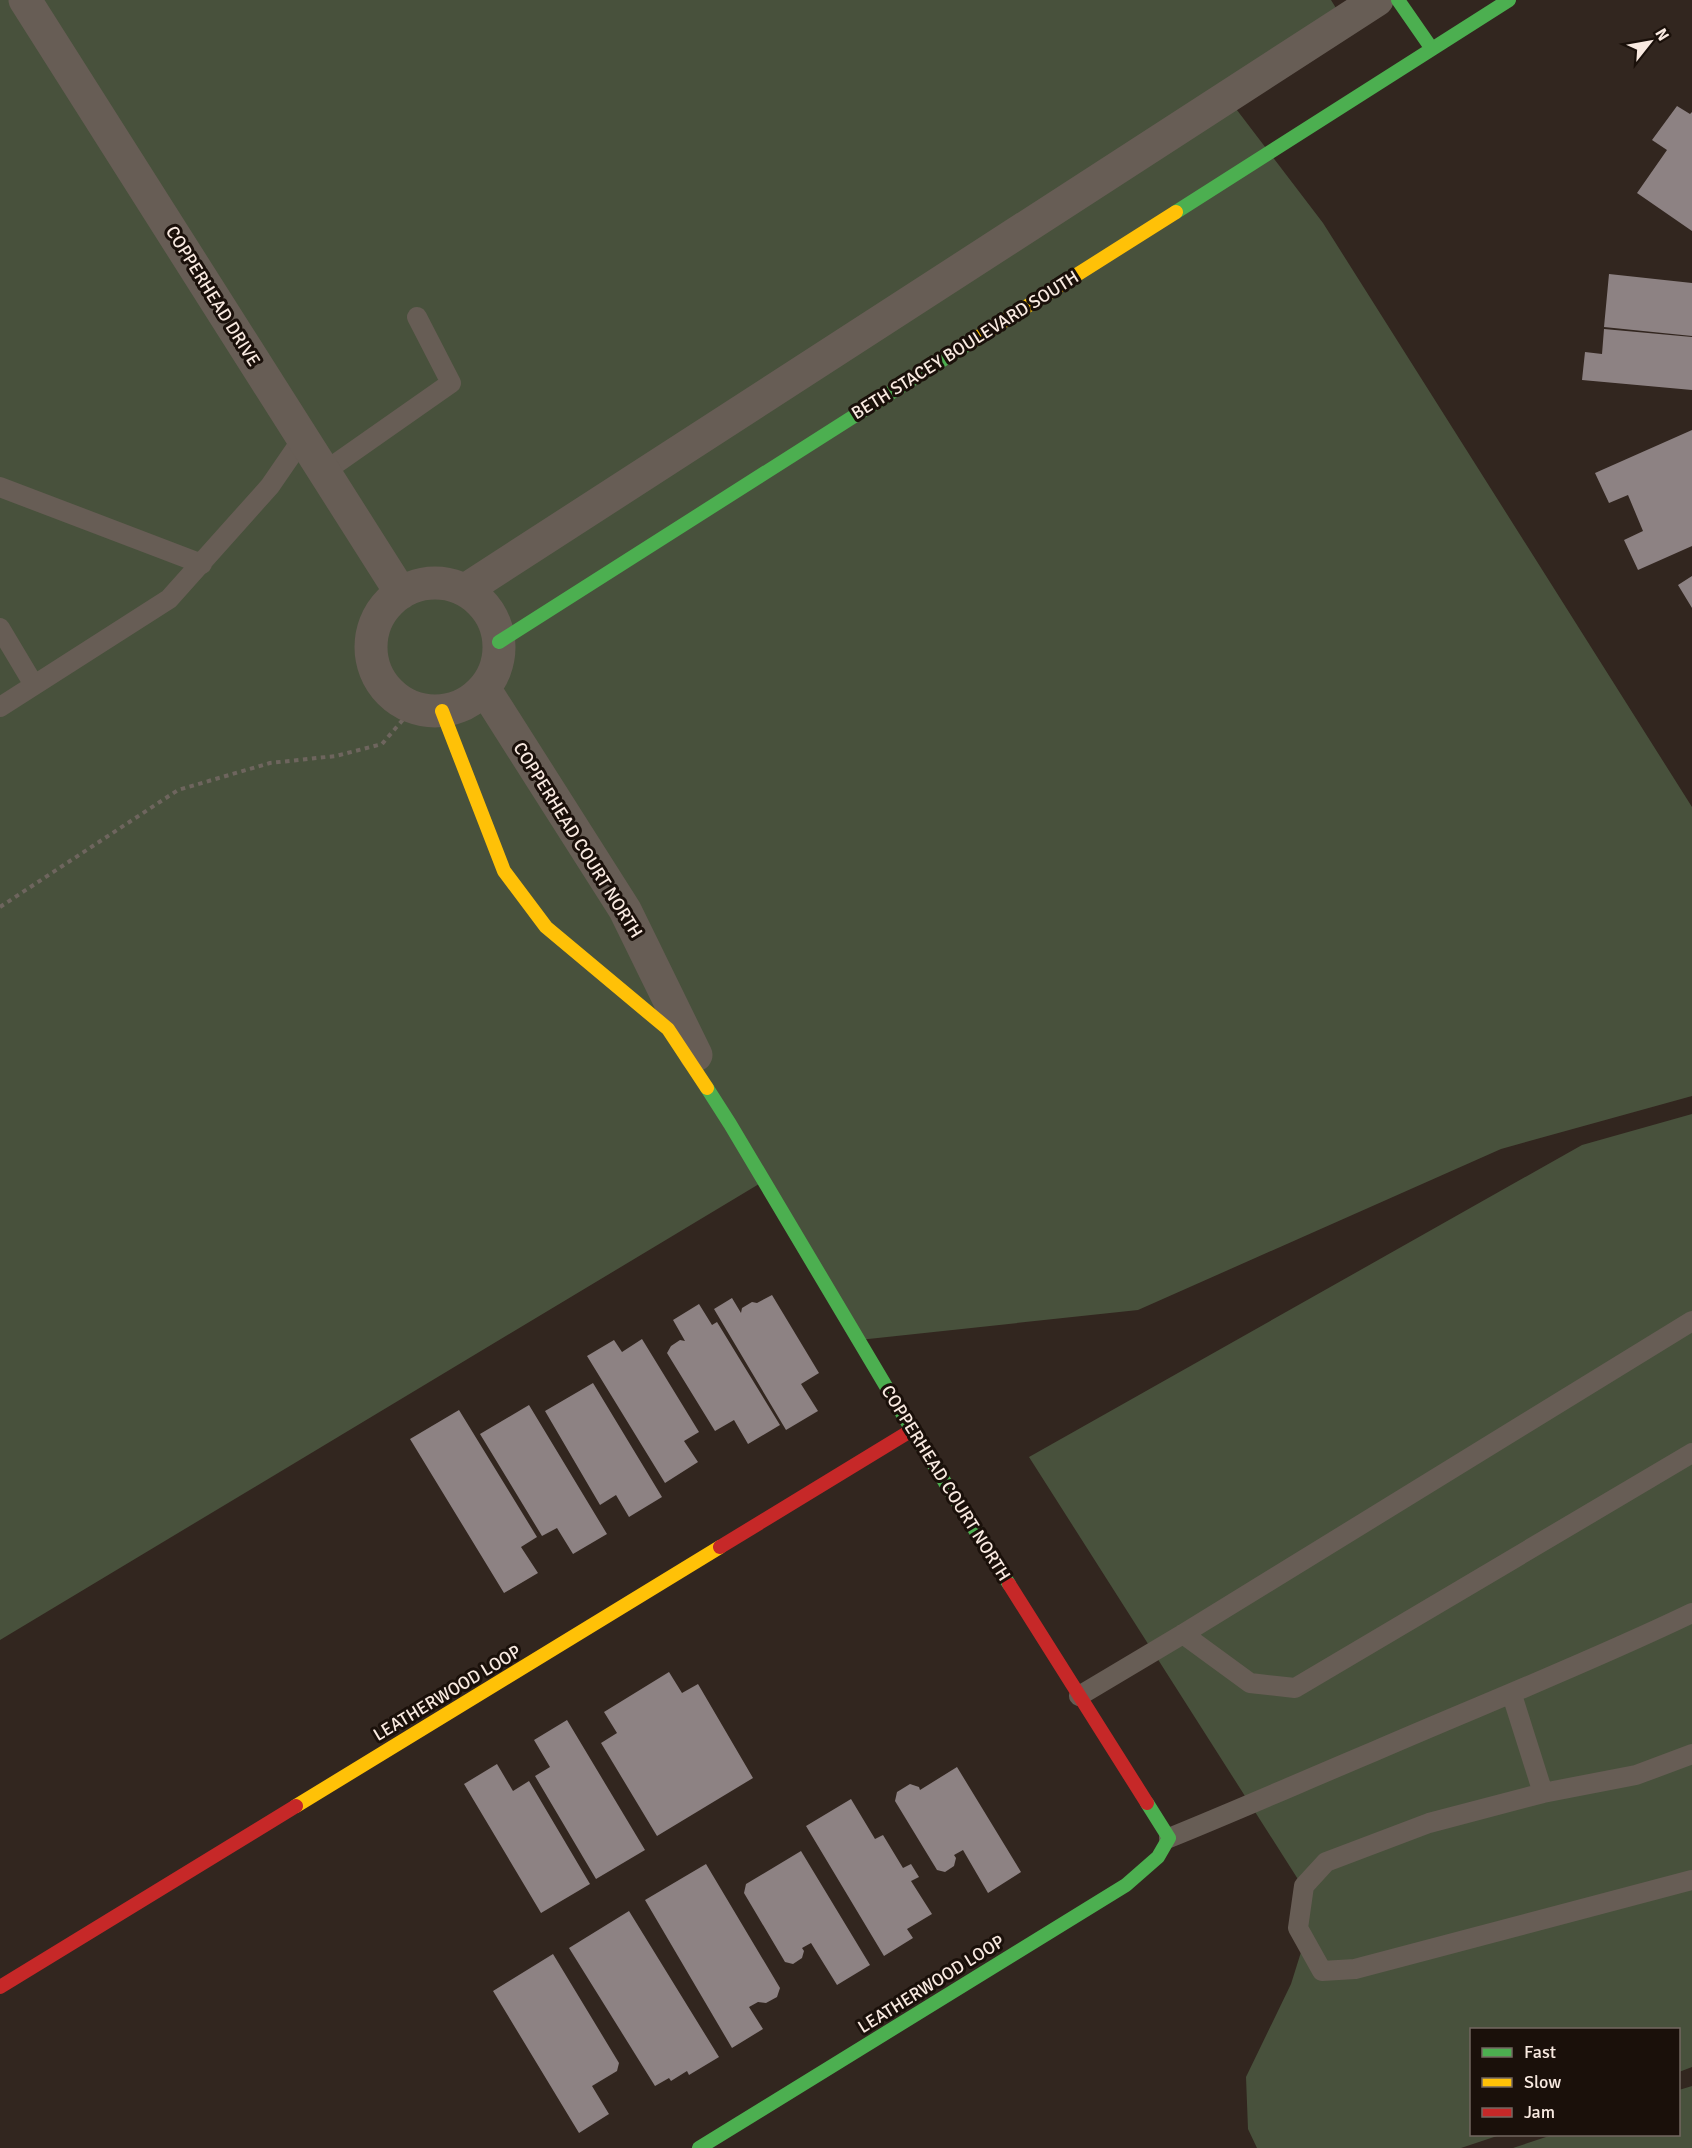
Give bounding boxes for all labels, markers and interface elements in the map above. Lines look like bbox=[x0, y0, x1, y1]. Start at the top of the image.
north arrow bbox=[1620, 12, 1680, 72]
text: N bbox=[1651, 25, 1673, 45]
street label: COPPERHEAD DRIVE bbox=[161, 222, 265, 370]
street label: BETH STACEY BOULEVARD SOUTH bbox=[847, 266, 1083, 424]
street label: COPPERHEAD COURT NORTH bbox=[509, 738, 647, 942]
street label: COPPERHEAD COURT NORTH bbox=[877, 1381, 1015, 1585]
street label: LEATHERWOOD LOOP bbox=[369, 1640, 525, 1746]
street label: LEATHERWOOD LOOP bbox=[854, 1930, 1008, 2038]
legend bbox=[1470, 2028, 1680, 2136]
text: Fast bbox=[1524, 2041, 1556, 2063]
text: Slow bbox=[1524, 2071, 1561, 2093]
text: Jam bbox=[1524, 2101, 1555, 2123]

